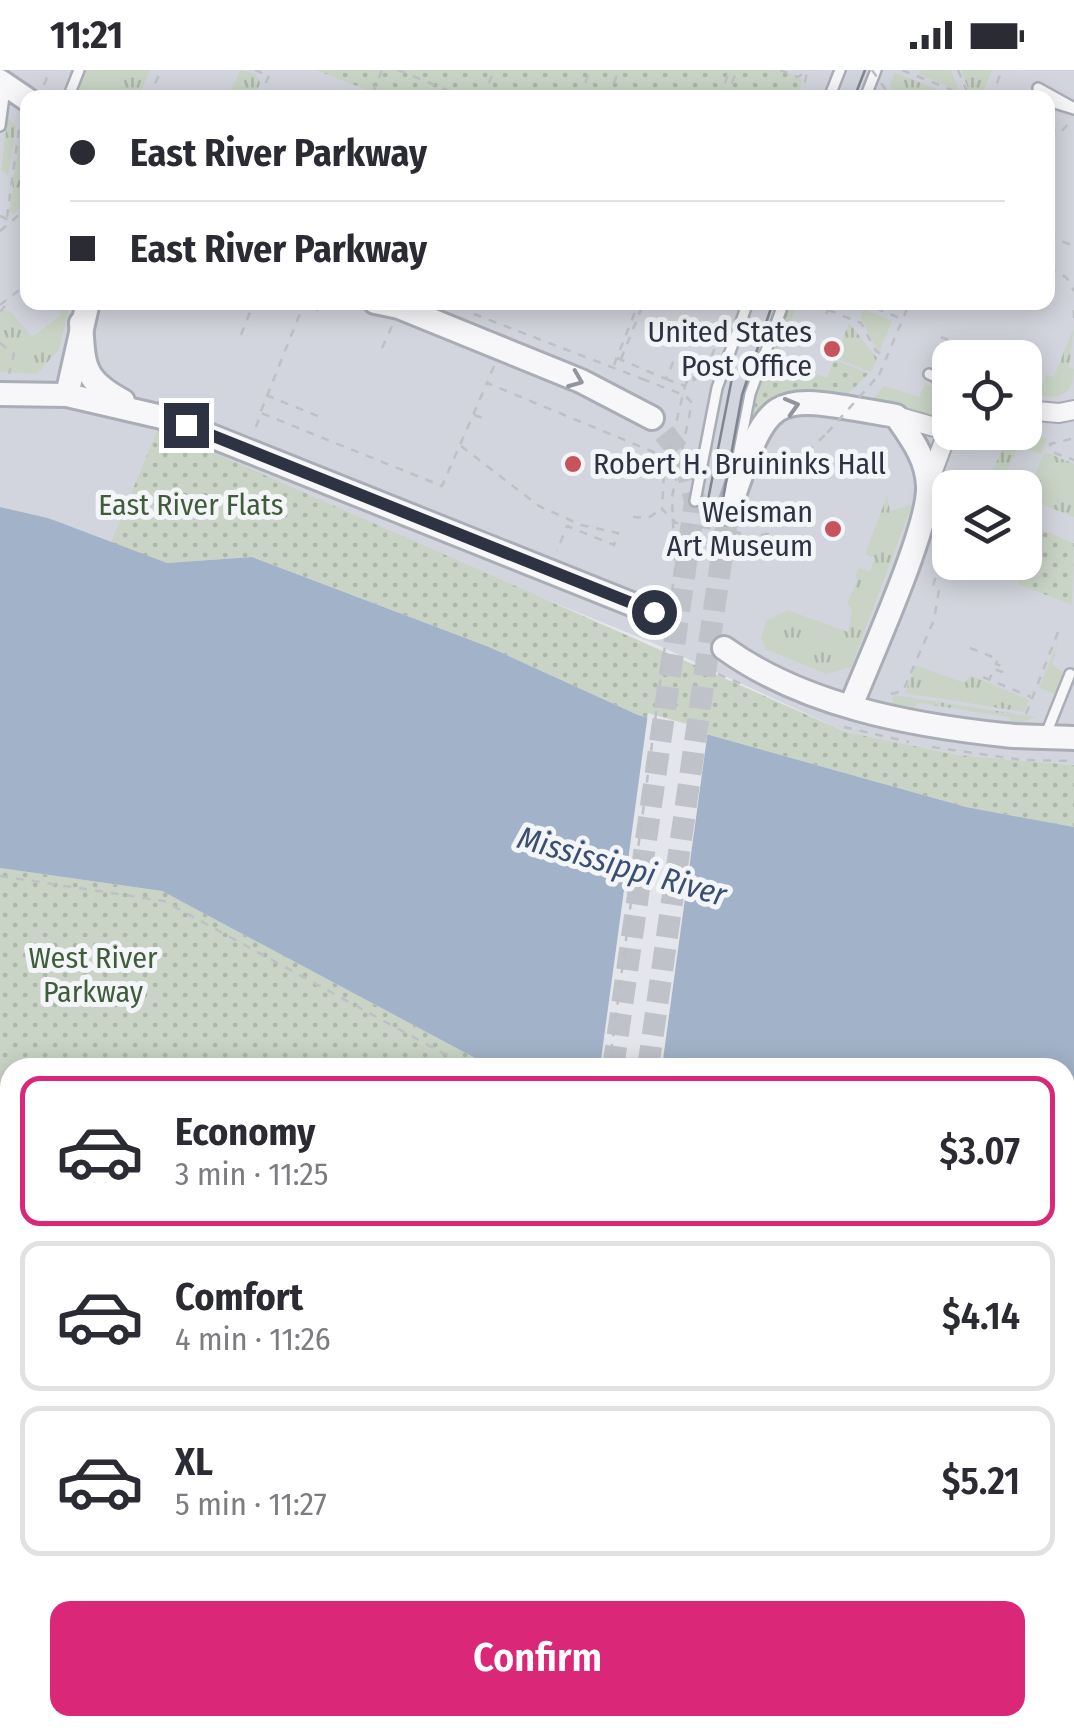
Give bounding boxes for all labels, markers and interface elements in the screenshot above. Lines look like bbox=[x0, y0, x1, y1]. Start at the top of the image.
text: 11:21 bbox=[50, 12, 123, 58]
text: East River Parkway bbox=[130, 130, 427, 176]
text: East River Parkway bbox=[130, 226, 427, 272]
place label: United States Post Office bbox=[648, 314, 812, 384]
marker: United States Post Office bbox=[821, 338, 843, 360]
map controls bbox=[932, 340, 1042, 580]
button: locate bbox=[932, 340, 1042, 450]
one-way arrow bbox=[567, 368, 584, 388]
one-way arrow bbox=[782, 396, 800, 417]
route end bbox=[164, 403, 209, 448]
place label: Robert H. Bruininks Hall bbox=[593, 446, 886, 482]
marker: Robert H. Bruininks Hall bbox=[562, 453, 584, 475]
button: layers bbox=[932, 470, 1042, 580]
park label: East River Flats bbox=[98, 487, 284, 523]
place label: Weisman Art Museum bbox=[666, 494, 813, 564]
marker: Weisman Art Museum bbox=[822, 518, 844, 540]
route start bbox=[632, 590, 677, 635]
water label: Mississippi River bbox=[513, 818, 732, 914]
park label: West River Parkway bbox=[28, 940, 158, 1010]
icon: car bbox=[55, 1106, 145, 1196]
text: Economy bbox=[175, 1109, 315, 1155]
text: $3.07 bbox=[940, 1128, 1020, 1174]
text: 3 min · 11:25 bbox=[175, 1155, 328, 1193]
icon: car bbox=[55, 1271, 145, 1361]
text: Comfort bbox=[175, 1274, 303, 1320]
text: $4.14 bbox=[942, 1293, 1020, 1339]
text: 4 min · 11:26 bbox=[175, 1320, 331, 1358]
icon: car bbox=[55, 1436, 145, 1526]
text: XL bbox=[175, 1439, 213, 1485]
text: $5.21 bbox=[942, 1458, 1020, 1504]
text: 5 min · 11:27 bbox=[175, 1485, 327, 1523]
button: Confirm bbox=[50, 1601, 1025, 1716]

